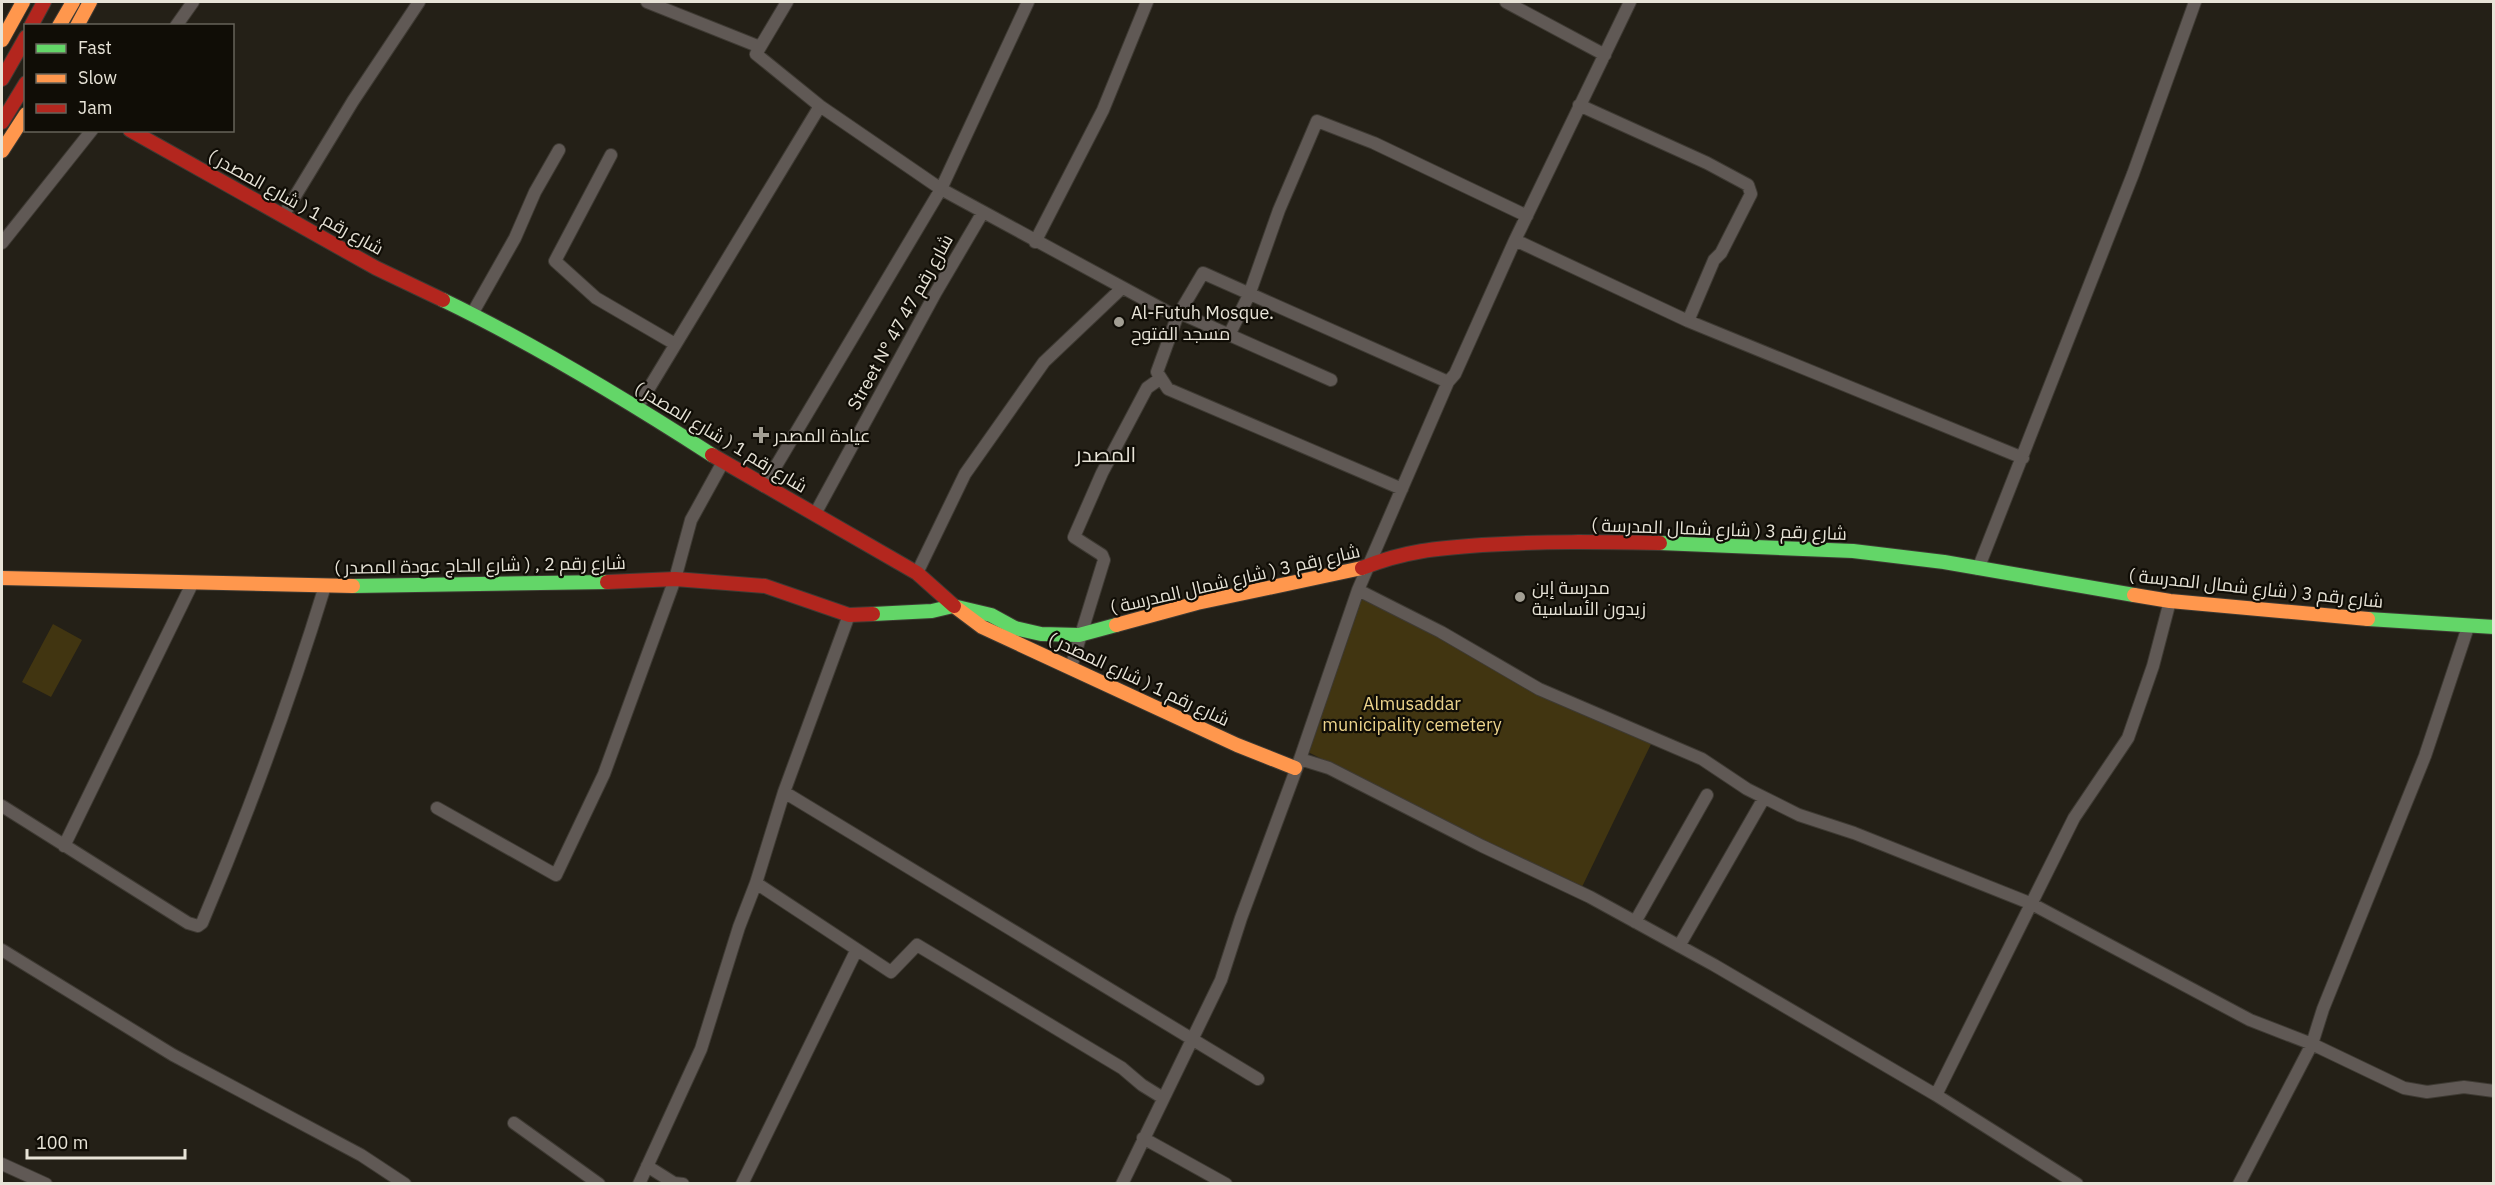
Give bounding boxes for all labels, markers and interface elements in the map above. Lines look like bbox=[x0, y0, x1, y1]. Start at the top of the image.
legend bbox=[24, 24, 234, 132]
text: Fast bbox=[78, 36, 112, 59]
text: Slow bbox=[78, 66, 117, 89]
text: Jam bbox=[78, 96, 113, 119]
street label: شارع رقم 1 ( شارع المصدر ) bbox=[204, 144, 388, 261]
street label: Street N° 47 شارع رقم 47 bbox=[842, 230, 959, 414]
place label: Al-Futuh Mosque. مسجد الفتوح bbox=[1131, 301, 1274, 346]
marker: Al-Futuh Mosque. مسجد الفتوح bbox=[1112, 315, 1126, 329]
street label: شارع رقم 1 ( شارع المصدر ) bbox=[630, 376, 811, 499]
place label: عيادة المصدر bbox=[773, 424, 870, 447]
marker: عيادة المصدر bbox=[752, 426, 770, 444]
district label: المصدر bbox=[1075, 440, 1136, 468]
street label: شارع رقم 3 ( شارع شمال المدرسة ) bbox=[1591, 513, 1847, 546]
street label: شارع رقم 3 ( شارع شمال المدرسة ) bbox=[1108, 539, 1362, 620]
street label: شارع رقم 2 , ( شارع الحاج عودة المصدر ) bbox=[334, 551, 626, 580]
street label: شارع رقم 3 ( شارع شمال المدرسة ) bbox=[2127, 563, 2384, 614]
place label: مدرسة إبن زيدون الأساسية bbox=[1532, 576, 1646, 620]
marker: مدرسة إبن زيدون الأساسية bbox=[1513, 590, 1527, 604]
street label: شارع رقم 1 ( شارع المصدر ) bbox=[1044, 627, 1233, 732]
park label: Almusaddar municipality cemetery bbox=[1322, 692, 1502, 736]
scale bar bbox=[27, 1122, 184, 1160]
text: 100 m bbox=[36, 1131, 88, 1154]

